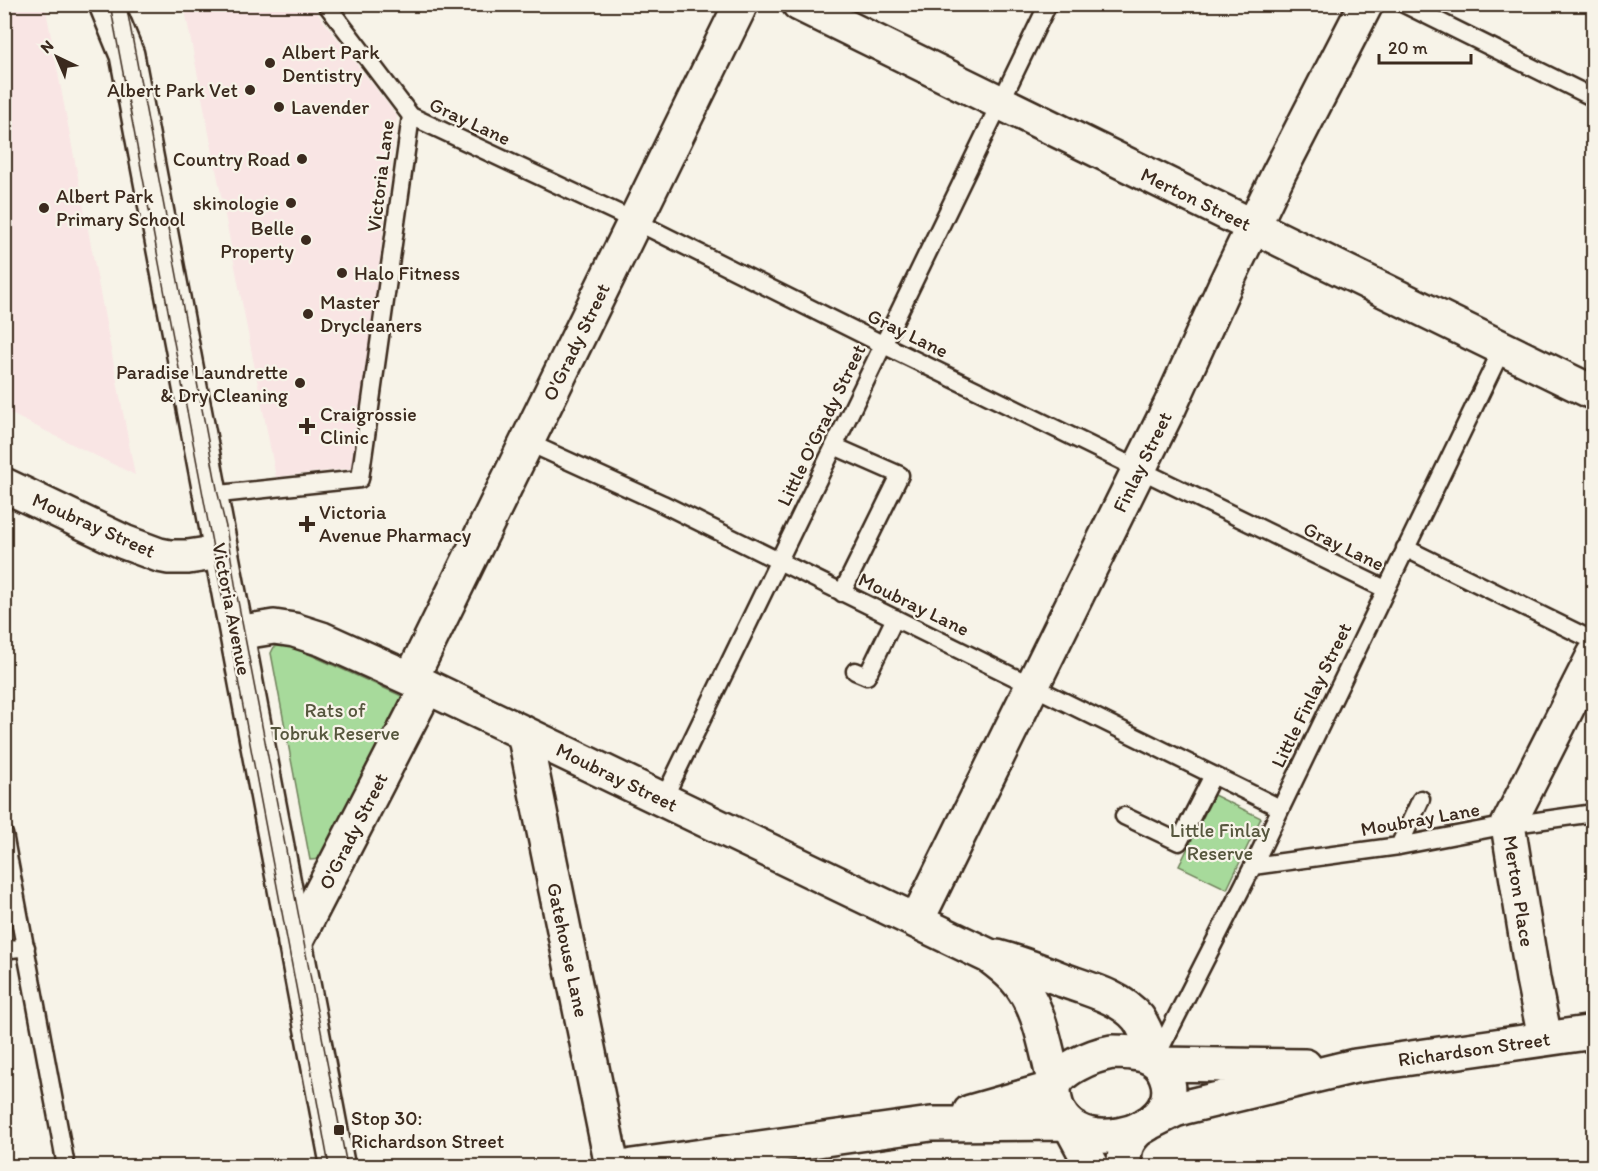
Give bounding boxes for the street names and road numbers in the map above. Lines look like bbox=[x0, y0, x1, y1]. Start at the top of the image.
street label: Gray Lane bbox=[426, 92, 514, 150]
street label: Victoria Lane bbox=[361, 119, 399, 233]
street label: Merton Street bbox=[1137, 162, 1255, 236]
street label: O'Grady Street bbox=[537, 279, 615, 405]
street label: Gray Lane bbox=[864, 303, 952, 363]
street label: Little O'Grady Street bbox=[771, 340, 871, 510]
street label: Finlay Street bbox=[1107, 408, 1177, 516]
street label: Moubray Street bbox=[29, 487, 159, 563]
street label: Gray Lane bbox=[1300, 516, 1388, 576]
street label: Victoria Avenue bbox=[207, 541, 257, 677]
street label: Moubray Lane bbox=[855, 567, 973, 641]
street label: Little Finlay Street bbox=[1266, 619, 1356, 771]
street label: Moubray Street bbox=[552, 737, 682, 817]
street label: O'Grady Street bbox=[313, 769, 393, 893]
street label: Moubray Lane bbox=[1359, 797, 1481, 841]
street label: Merton Place bbox=[1498, 833, 1540, 949]
street label: Gatehouse Lane bbox=[542, 881, 594, 1019]
street label: Richardson Street bbox=[1396, 1026, 1552, 1072]

